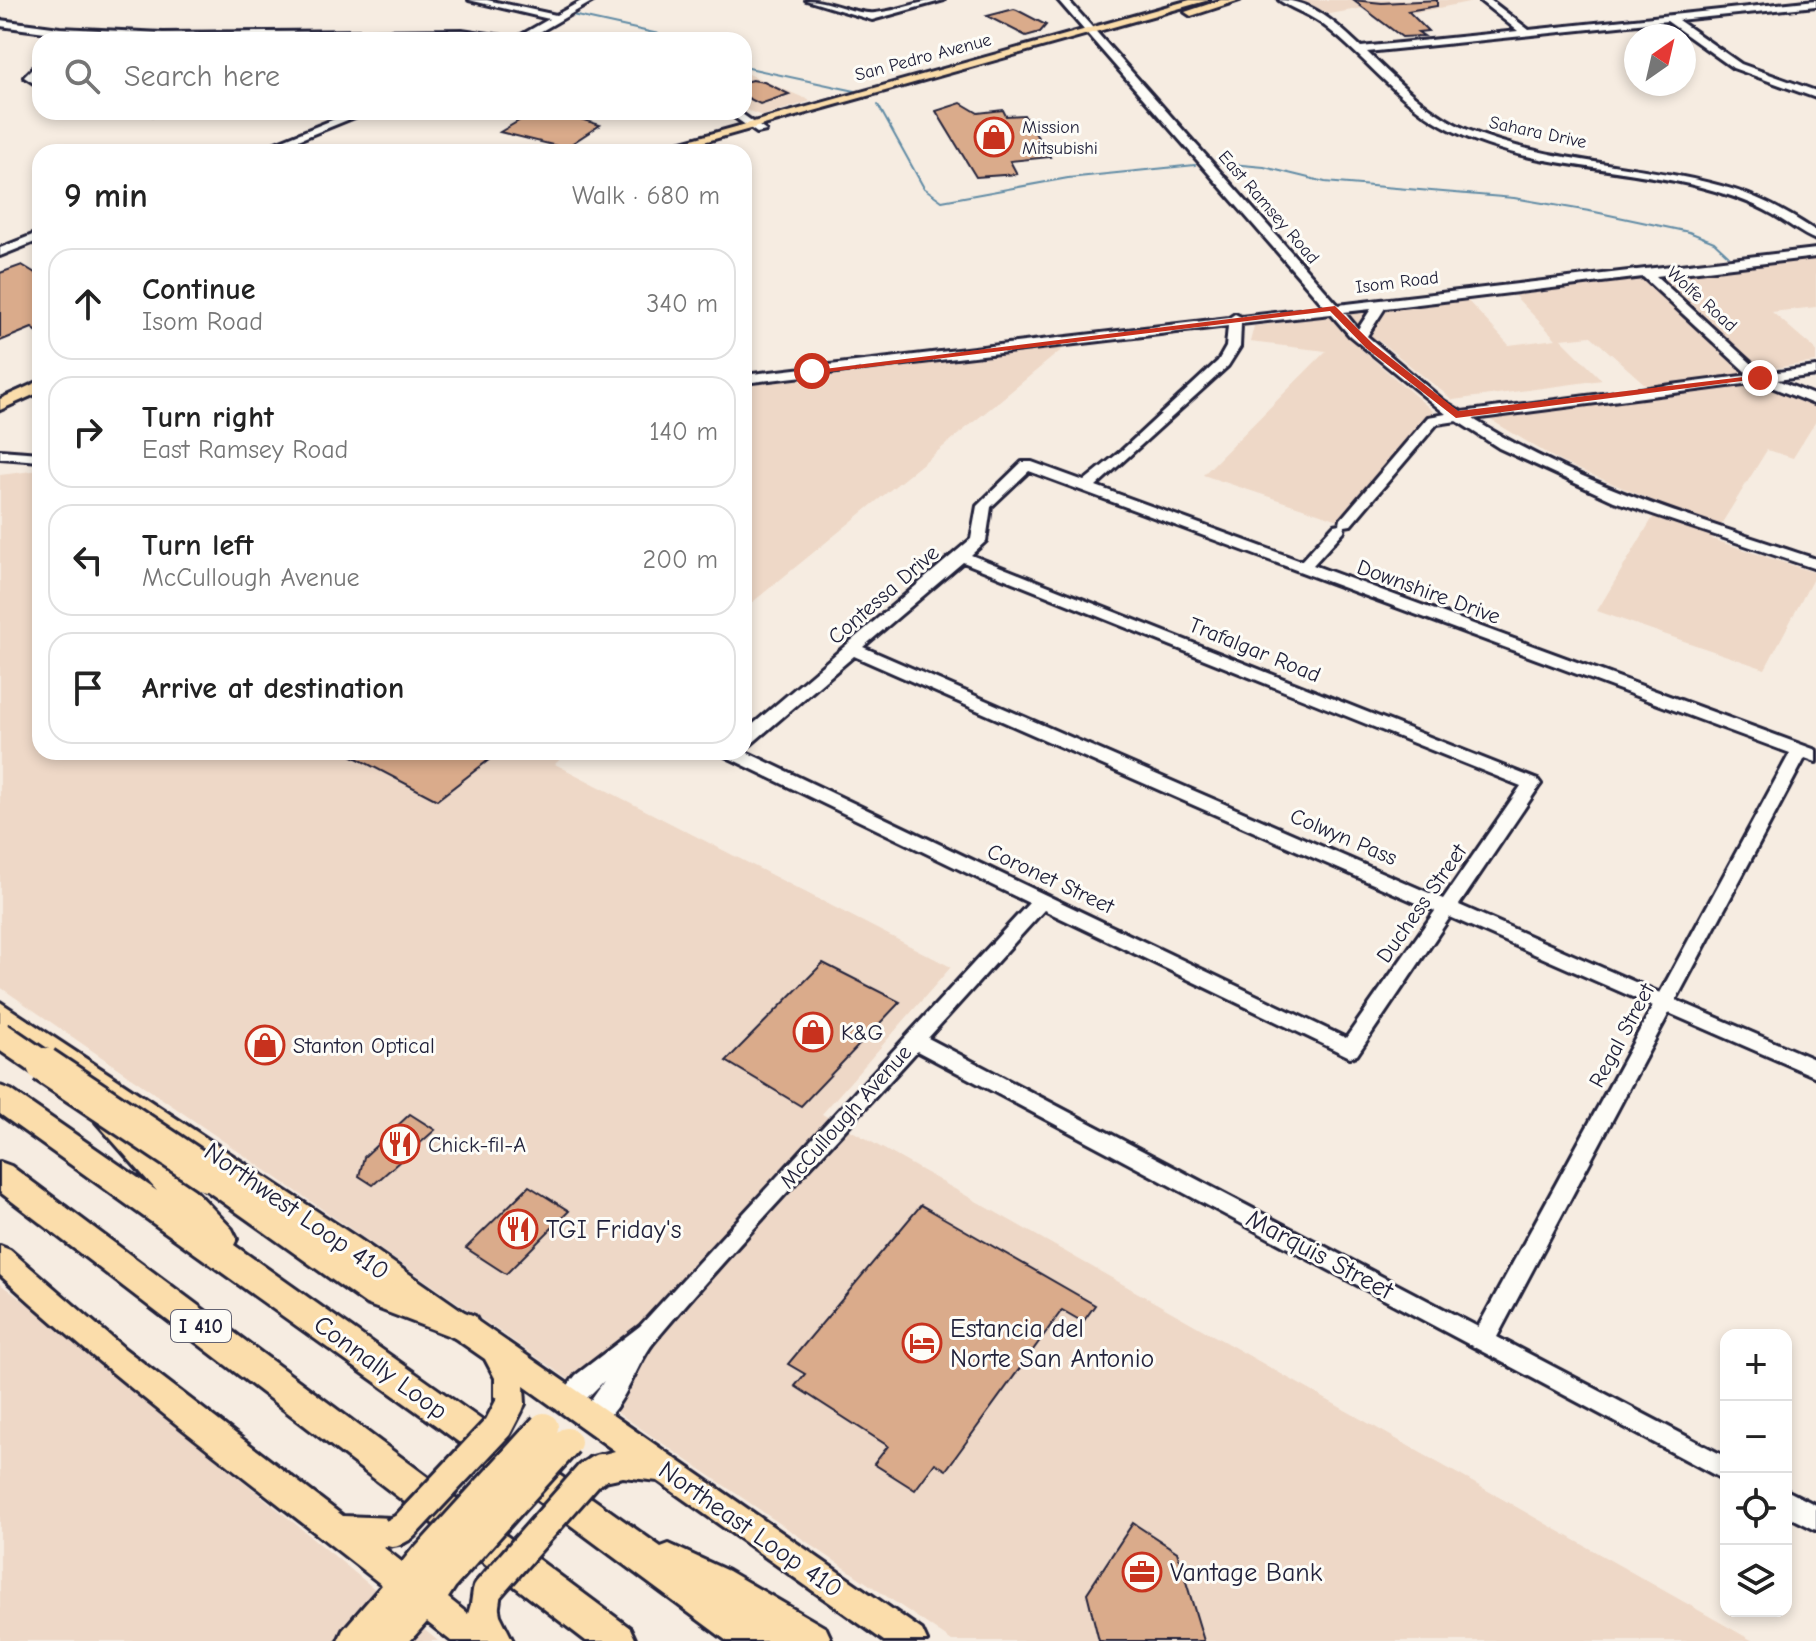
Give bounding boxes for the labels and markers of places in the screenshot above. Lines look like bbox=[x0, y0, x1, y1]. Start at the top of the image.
shop icon: Mission Mitsubishi bbox=[973, 116, 1015, 158]
place label: Mission Mitsubishi bbox=[1022, 117, 1098, 159]
shop icon: K&G bbox=[792, 1011, 834, 1053]
place label: K&G bbox=[841, 1020, 883, 1046]
shop icon: Stanton Optical bbox=[244, 1024, 286, 1066]
place label: Stanton Optical bbox=[293, 1033, 435, 1059]
restaurant icon: Chick-fil-A bbox=[379, 1123, 421, 1165]
place label: Chick-fil-A bbox=[428, 1132, 526, 1158]
restaurant icon: TGI Friday's bbox=[497, 1208, 539, 1250]
place label: TGI Friday's bbox=[546, 1215, 682, 1245]
place label: Estancia del Norte San Antonio bbox=[950, 1314, 1154, 1374]
hotel icon: Estancia del Norte San Antonio bbox=[901, 1322, 943, 1364]
office icon: Vantage Bank bbox=[1121, 1551, 1163, 1593]
place label: Vantage Bank bbox=[1170, 1558, 1323, 1588]

